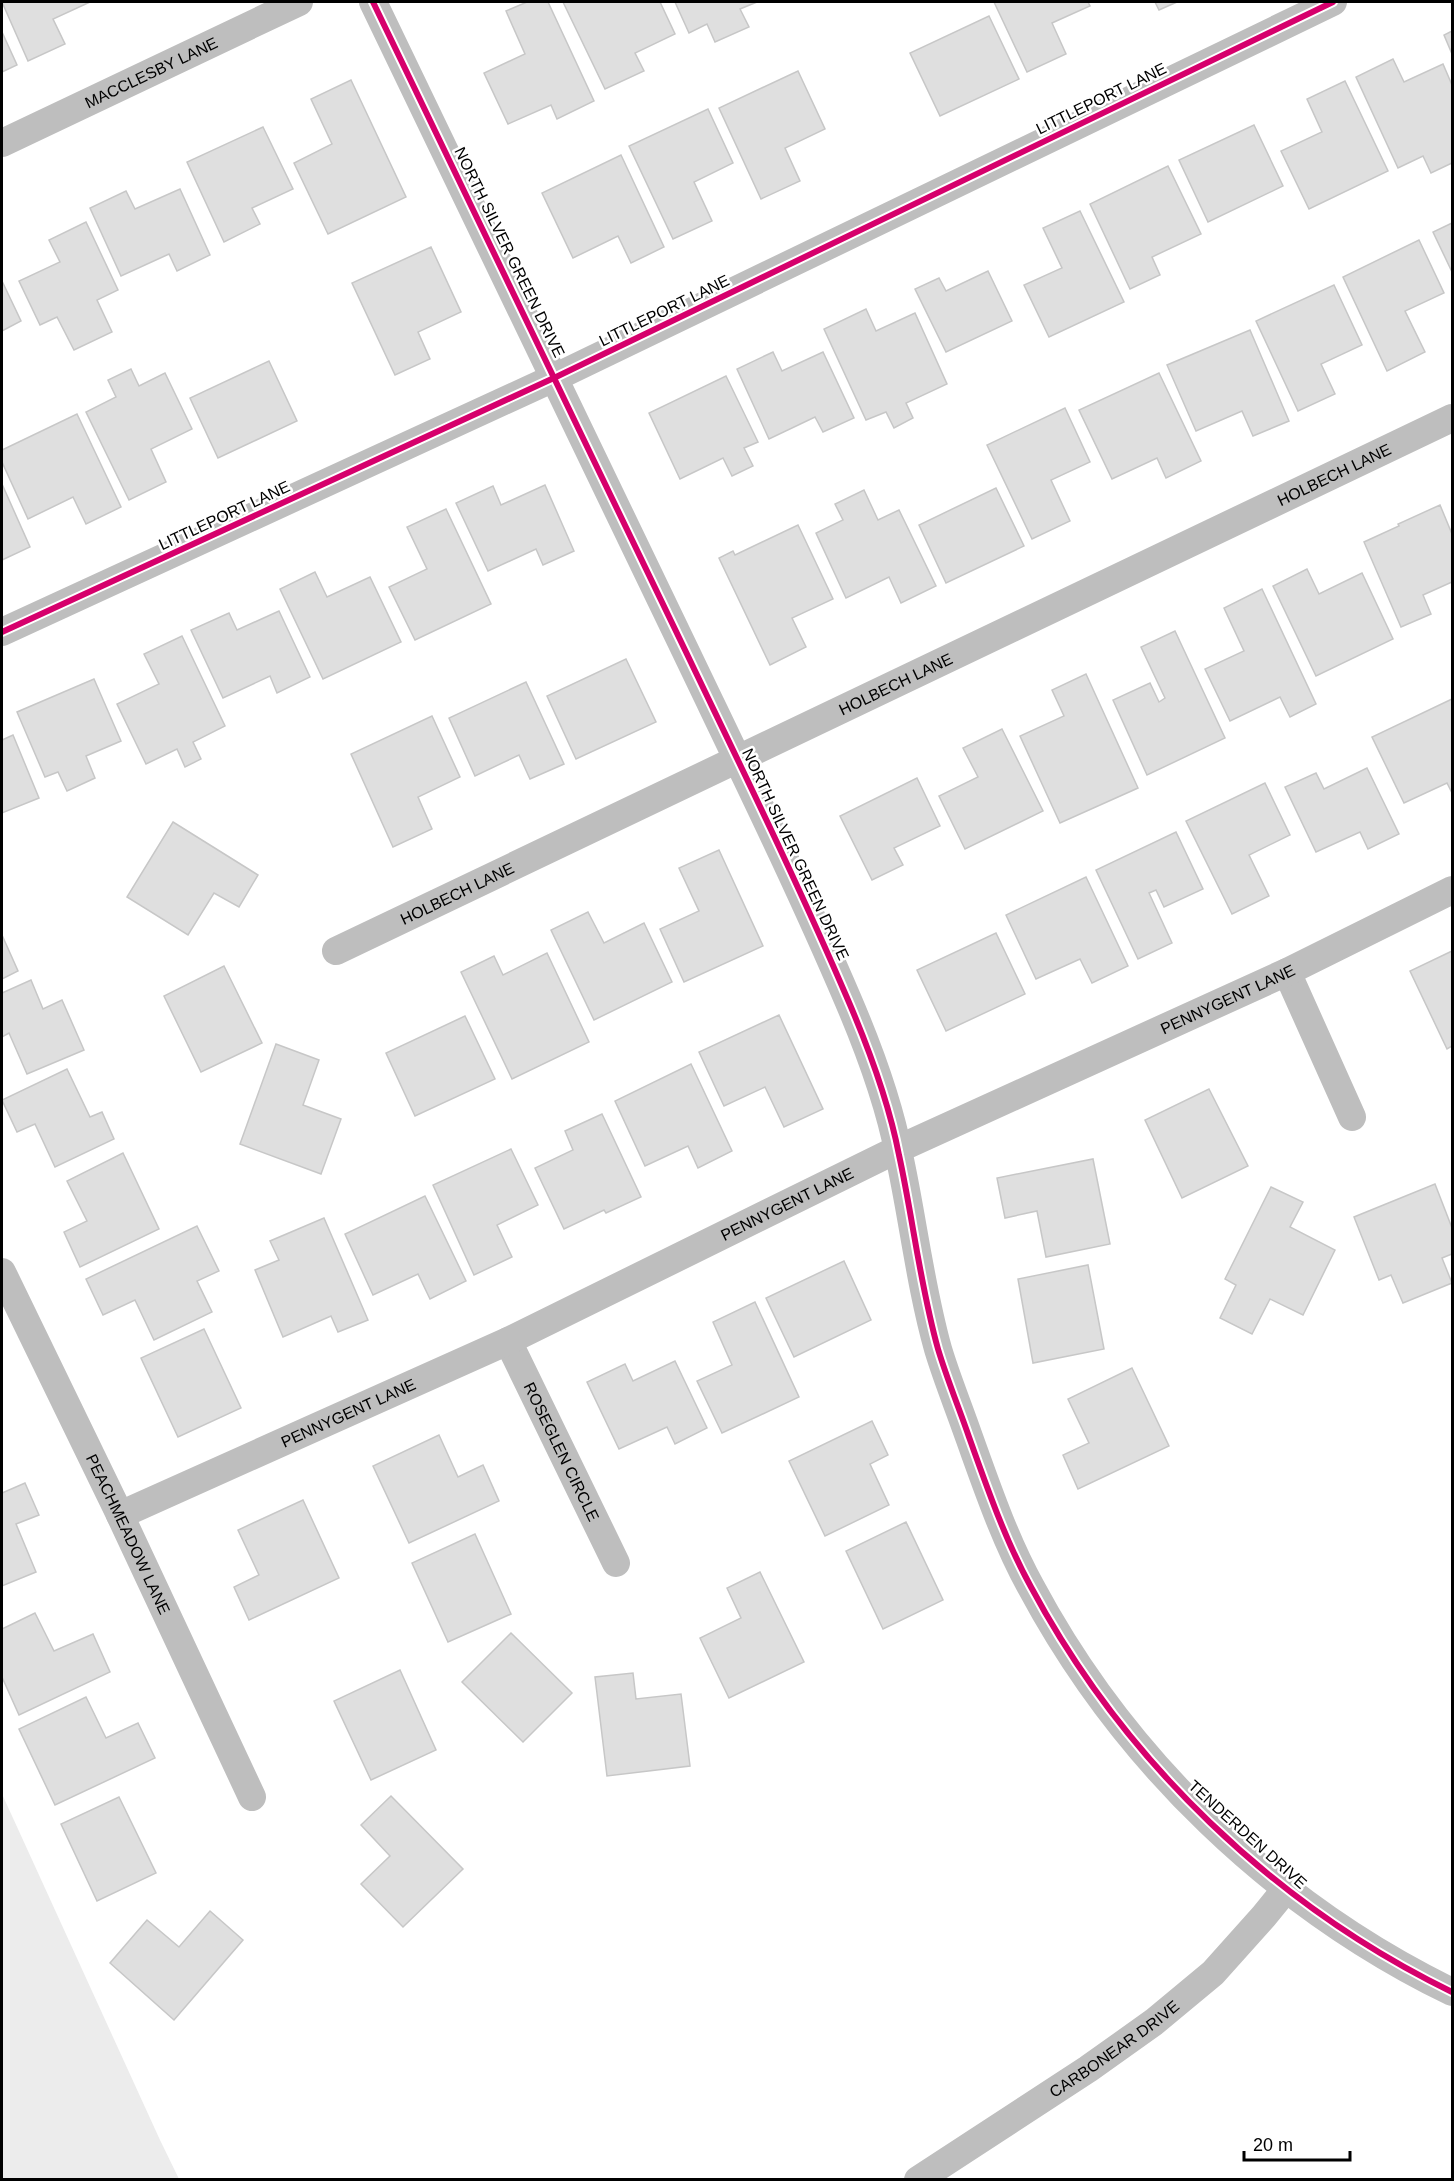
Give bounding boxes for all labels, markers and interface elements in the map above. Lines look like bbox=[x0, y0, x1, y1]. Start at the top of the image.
street label: MACCLESBY LANE bbox=[82, 34, 220, 111]
street label: LITTLEPORT LANE bbox=[1033, 60, 1169, 137]
street label: NORTH SILVER GREEN DRIVE bbox=[451, 144, 568, 360]
street label: LITTLEPORT LANE bbox=[596, 272, 732, 349]
street label: HOLBECH LANE bbox=[1275, 440, 1394, 509]
street label: LITTLEPORT LANE bbox=[156, 478, 292, 553]
street label: HOLBECH LANE bbox=[836, 650, 955, 719]
street label: NORTH SILVER GREEN DRIVE bbox=[739, 746, 852, 963]
street label: HOLBECH LANE bbox=[398, 859, 517, 928]
street label: PENNYGENT LANE bbox=[1158, 962, 1298, 1037]
street label: PENNYGENT LANE bbox=[718, 1164, 856, 1244]
street label: PENNYGENT LANE bbox=[278, 1376, 418, 1451]
street label: ROSEGLEN CIRCLE bbox=[520, 1380, 602, 1524]
street label: PEACHMEADOW LANE bbox=[83, 1451, 173, 1617]
street label: TENDERDEN DRIVE bbox=[1185, 1777, 1310, 1892]
street label: CARBONEAR DRIVE bbox=[1046, 1997, 1182, 2101]
scale bar bbox=[1244, 2124, 1350, 2162]
text: 20 m bbox=[1253, 2135, 1293, 2155]

